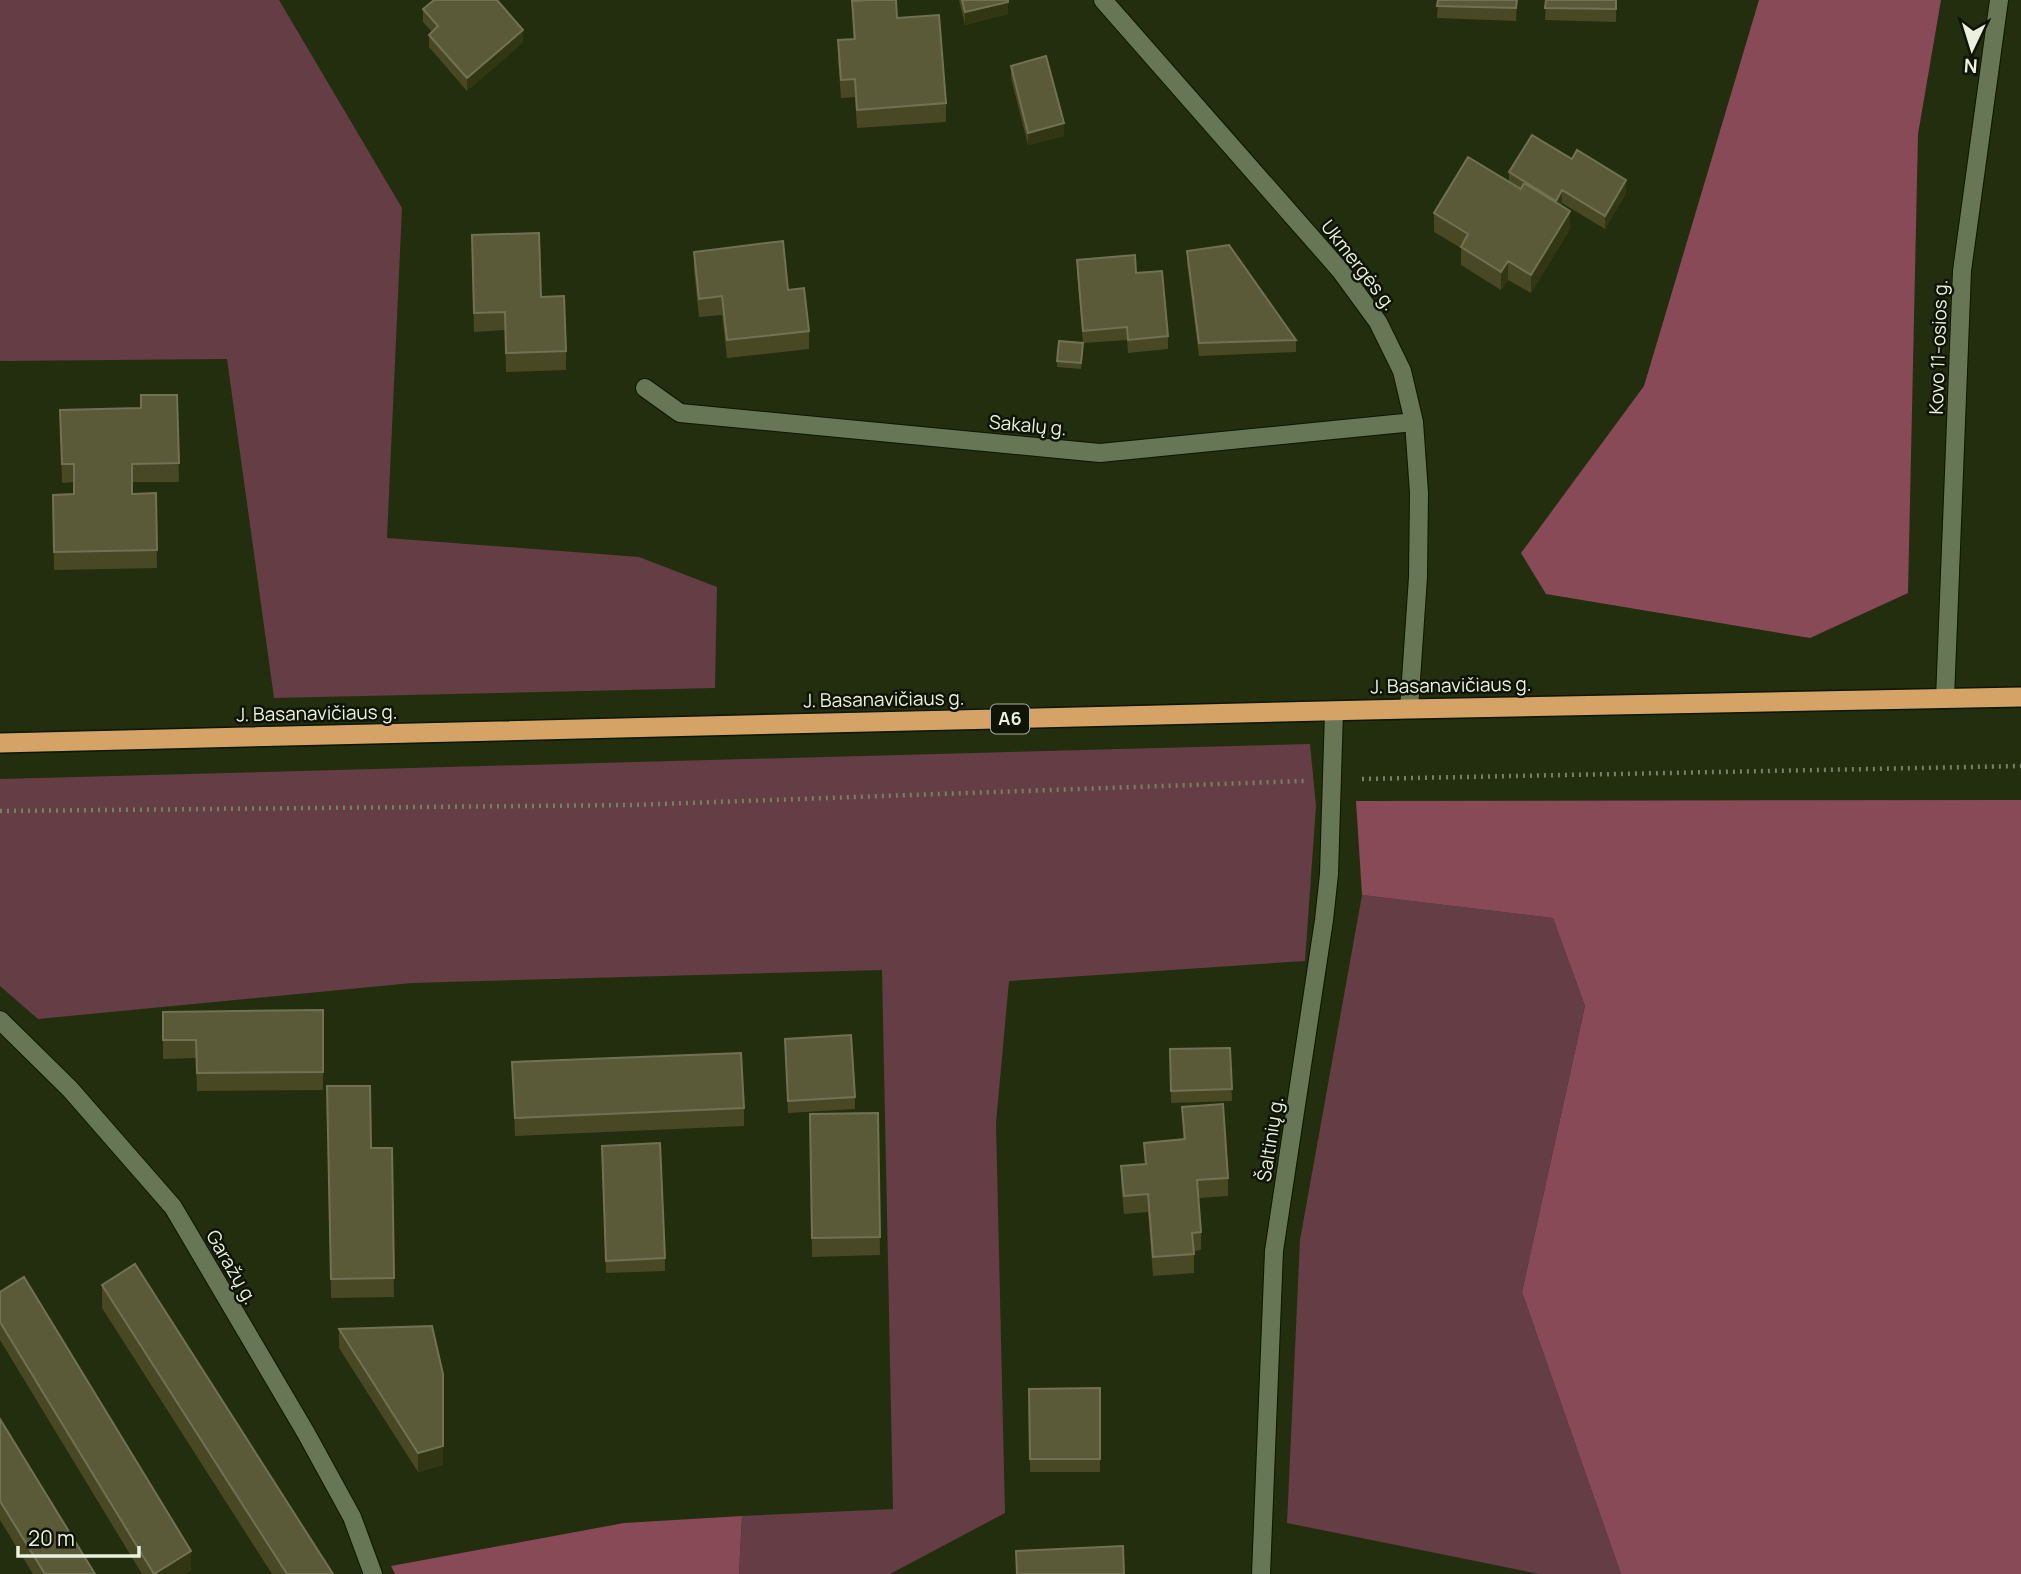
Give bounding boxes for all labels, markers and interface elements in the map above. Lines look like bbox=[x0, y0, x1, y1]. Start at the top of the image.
north arrow bbox=[1937, 14, 2007, 84]
text: N bbox=[1963, 53, 1979, 79]
street label: Ukmergės g. bbox=[1315, 214, 1403, 316]
street label: Kovo 11-osios g. bbox=[1923, 279, 1953, 415]
street label: Sakalų g. bbox=[988, 409, 1068, 441]
street label: J. Basanavičiaus g. bbox=[1370, 671, 1532, 699]
street label: J. Basanavičiaus g. bbox=[803, 685, 965, 713]
street label: J. Basanavičiaus g. bbox=[236, 699, 398, 727]
road number: A6 bbox=[991, 704, 1029, 734]
street label: Šaltinių g. bbox=[1250, 1095, 1290, 1183]
street label: Garažų g. bbox=[200, 1225, 264, 1309]
scale bar bbox=[18, 1514, 138, 1558]
text: 20 m bbox=[28, 1524, 75, 1552]

